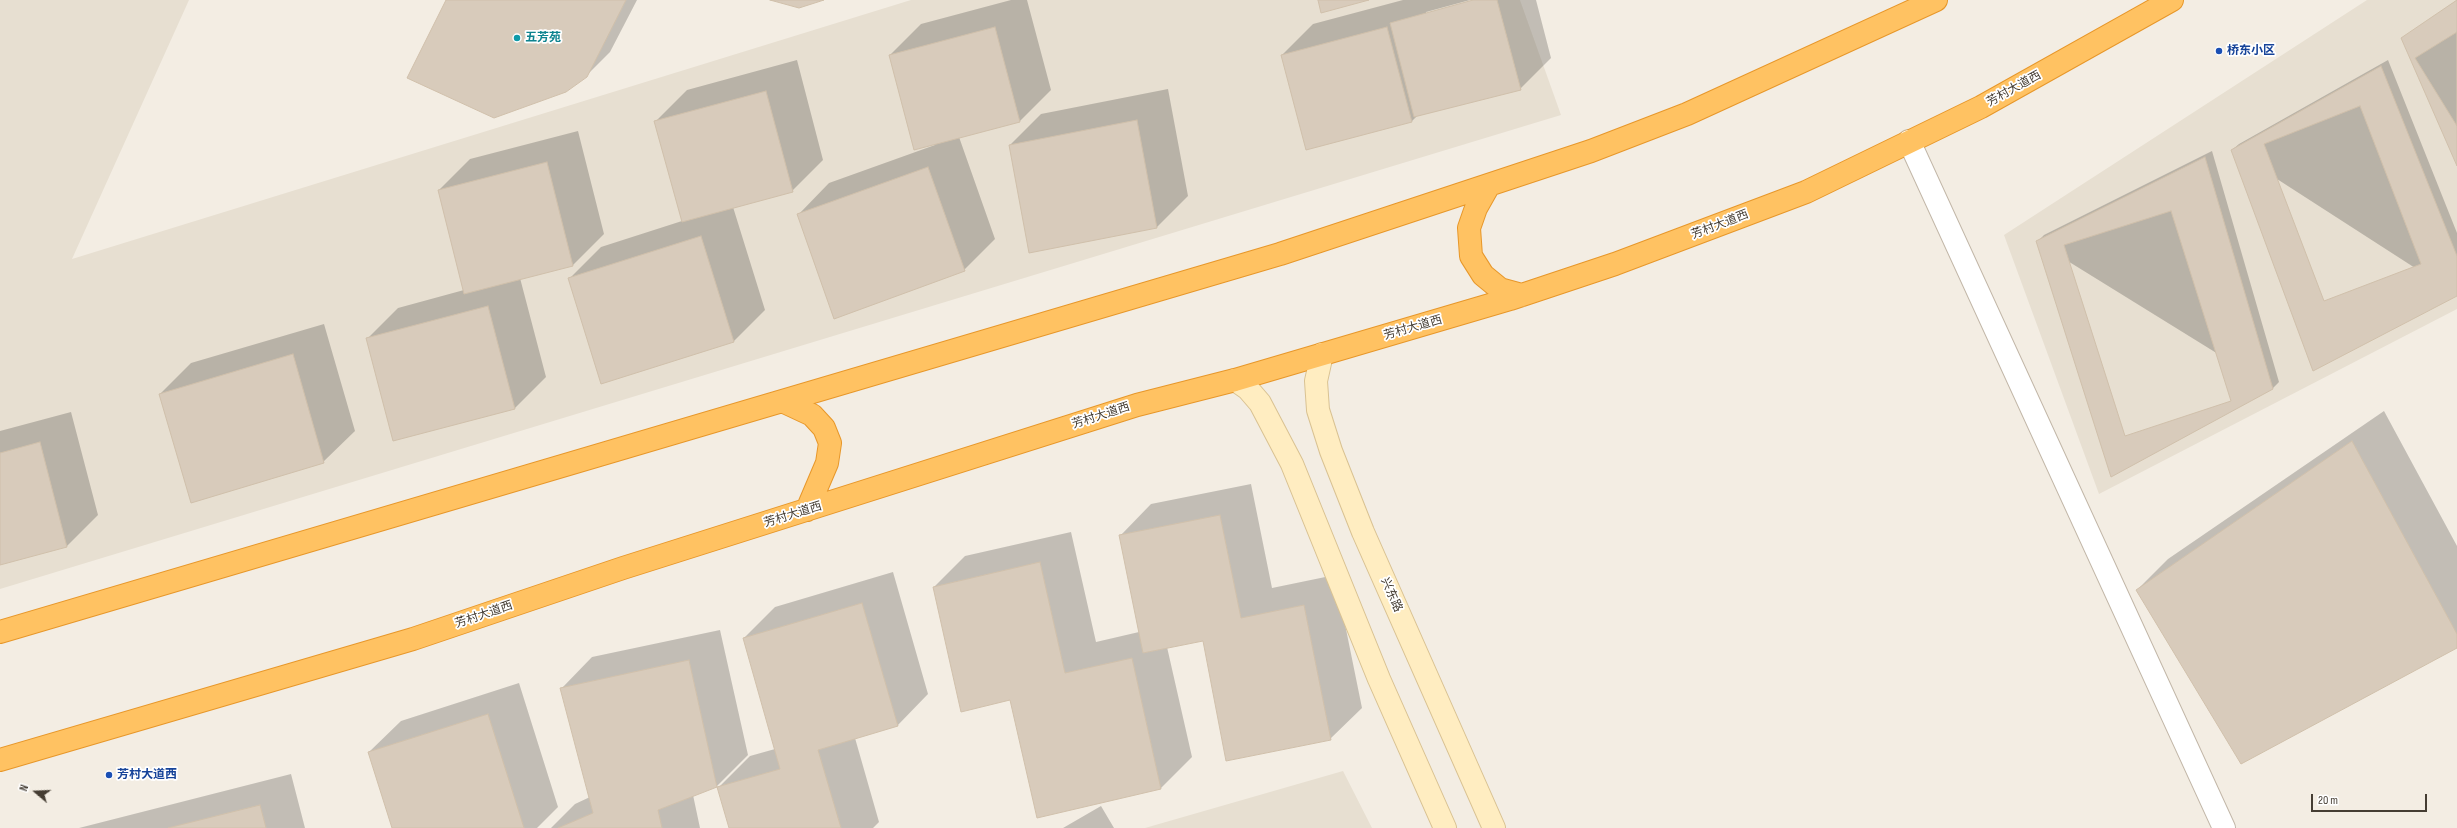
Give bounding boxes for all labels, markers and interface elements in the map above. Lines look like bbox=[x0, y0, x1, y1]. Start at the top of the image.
place label: 五芳苑 bbox=[525, 31, 561, 45]
marker: 五芳苑 bbox=[512, 33, 522, 43]
place label: 桥东小区 bbox=[2227, 44, 2275, 58]
marker: 桥东小区 bbox=[2214, 46, 2224, 56]
street label: 芳村大道西 bbox=[1984, 68, 2044, 110]
street label: 芳村大道西 bbox=[1689, 208, 1751, 242]
street label: 芳村大道西 bbox=[1382, 313, 1444, 343]
street label: 芳村大道西 bbox=[1070, 400, 1132, 432]
street label: 芳村大道西 bbox=[762, 499, 824, 531]
street label: 兴东路 bbox=[1377, 576, 1405, 614]
street label: 芳村大道西 bbox=[453, 598, 515, 632]
place label: 芳村大道西 bbox=[117, 768, 177, 782]
marker: 芳村大道西 bbox=[104, 770, 114, 780]
north arrow bbox=[16, 772, 56, 812]
text: N bbox=[17, 783, 31, 793]
scale bar bbox=[2313, 786, 2429, 812]
text: 20 m bbox=[2318, 793, 2338, 808]

